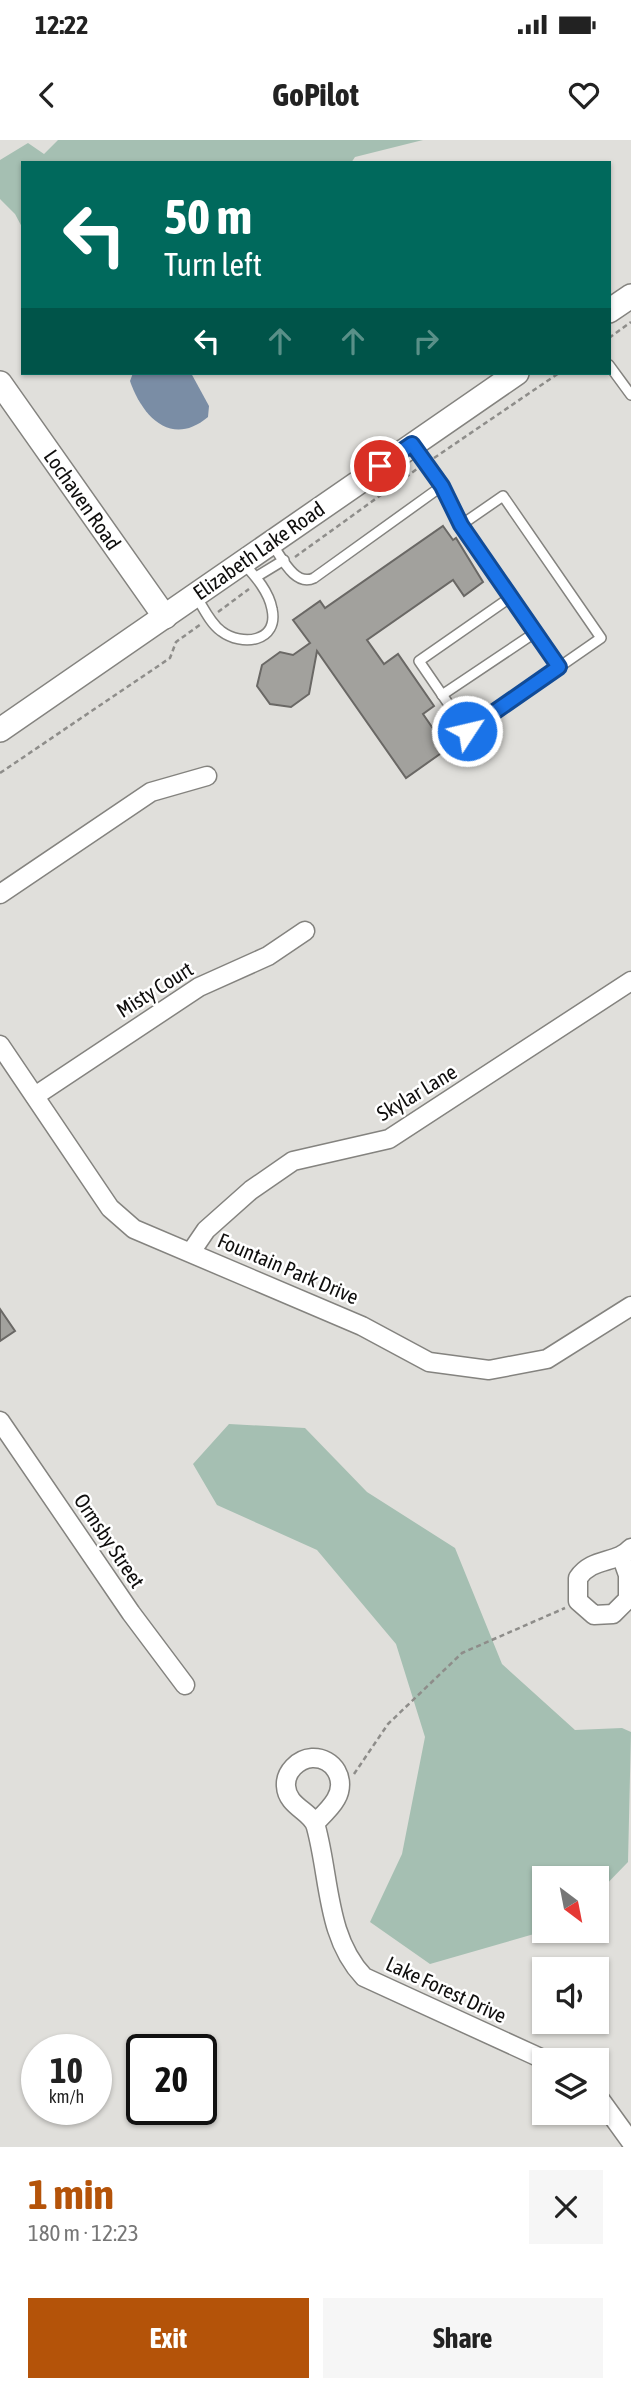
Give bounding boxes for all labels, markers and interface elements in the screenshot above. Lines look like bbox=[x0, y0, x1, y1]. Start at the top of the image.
text: 12:22 bbox=[35, 10, 89, 40]
icon: back bbox=[28, 76, 66, 114]
text: GoPilot bbox=[272, 76, 359, 113]
icon: heart bbox=[565, 76, 603, 114]
text: 50 m bbox=[164, 188, 252, 244]
icon: left bbox=[49, 189, 140, 280]
text: Turn left bbox=[164, 246, 262, 283]
icon: left bbox=[188, 322, 226, 360]
icon: ahead bbox=[261, 322, 299, 360]
icon: ahead bbox=[334, 322, 372, 360]
icon: right bbox=[407, 322, 445, 360]
pin bbox=[350, 436, 410, 496]
street label: Lochaven Road bbox=[39, 445, 126, 554]
icon: arrive bbox=[361, 447, 399, 485]
street label: Elizabeth Lake Road bbox=[188, 496, 329, 604]
position arrow bbox=[430, 694, 504, 768]
street label: Misty Court bbox=[112, 956, 197, 1022]
street label: Skylar Lane bbox=[372, 1059, 461, 1125]
street label: Fountain Park Drive bbox=[214, 1228, 362, 1309]
street label: Ormsby Street bbox=[70, 1489, 150, 1592]
north arrow bbox=[532, 1866, 609, 1942]
map controls bbox=[532, 1866, 609, 2125]
street label: Lake Forest Drive bbox=[382, 1951, 510, 2027]
button: sound bbox=[532, 1957, 609, 2034]
speed limit sign: 20 bbox=[126, 2034, 217, 2125]
button: layers bbox=[532, 2048, 609, 2125]
text: 10 bbox=[50, 2050, 83, 2090]
text: km/h bbox=[49, 2086, 84, 2107]
text: 1 min bbox=[28, 2170, 114, 2218]
button: close bbox=[529, 2170, 603, 2244]
text: 180 m · 12:23 bbox=[28, 2220, 139, 2246]
button: Exit bbox=[28, 2298, 309, 2378]
button: Share bbox=[323, 2298, 603, 2378]

